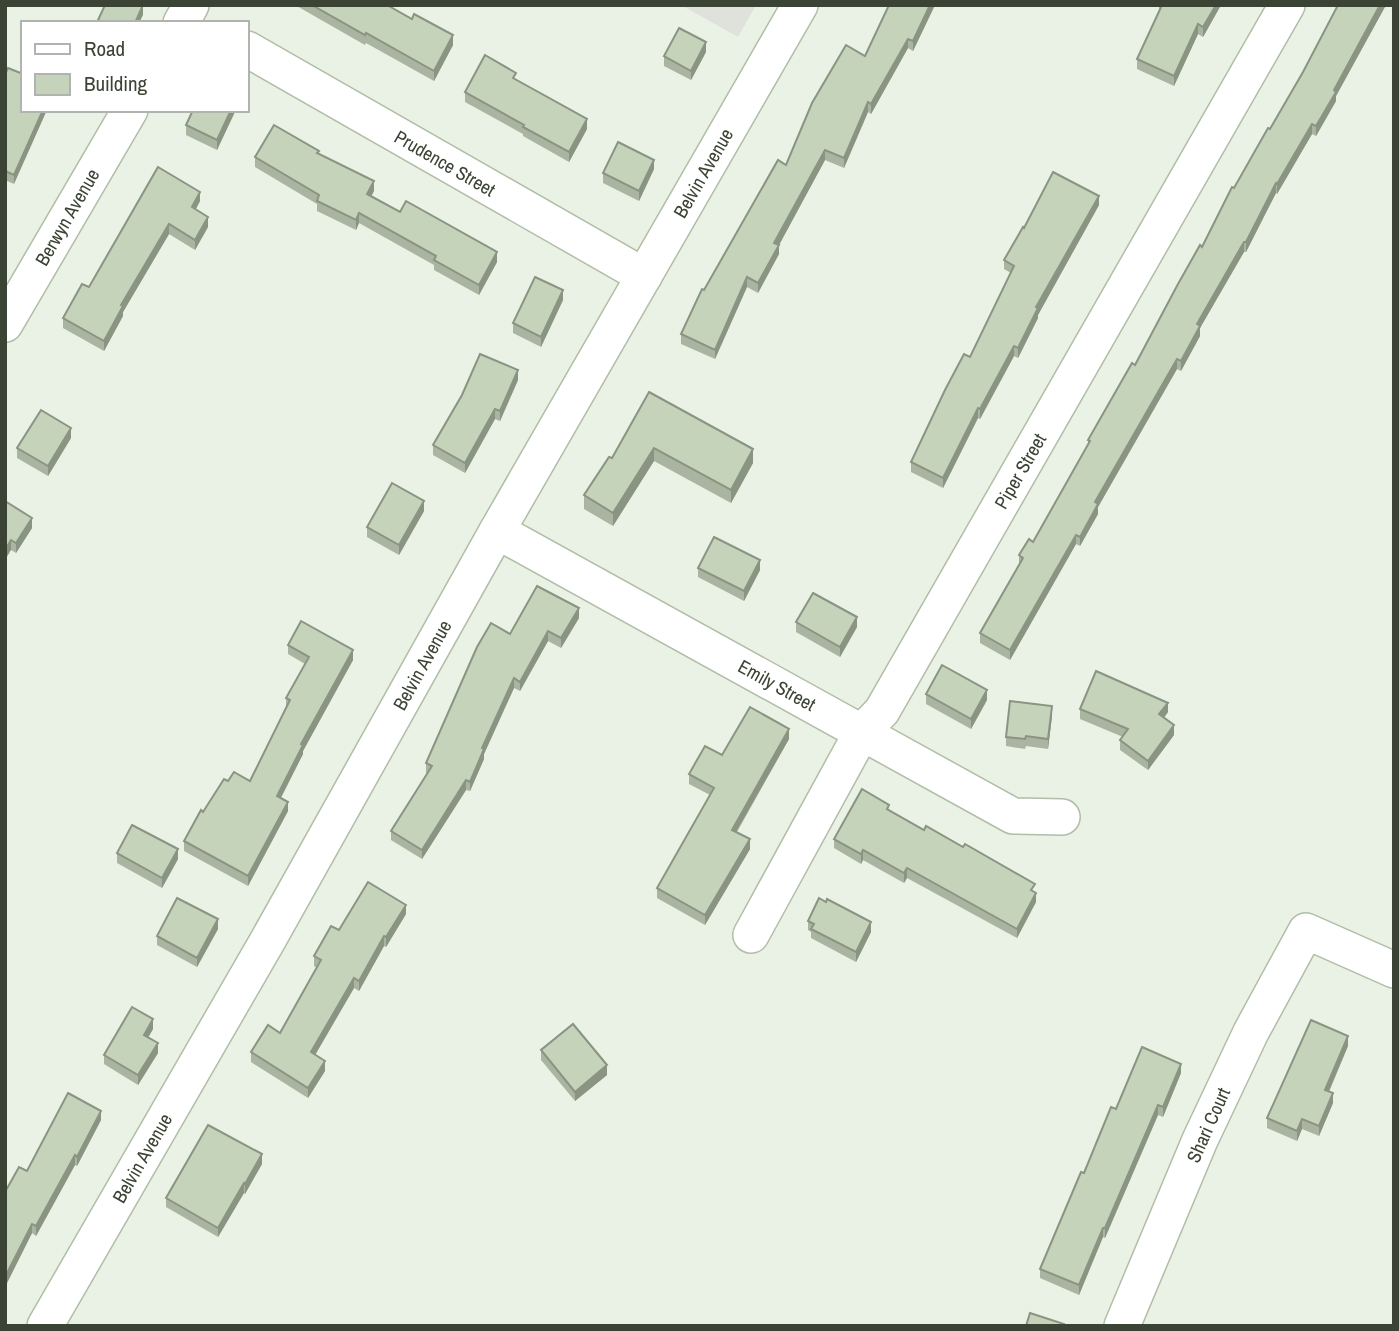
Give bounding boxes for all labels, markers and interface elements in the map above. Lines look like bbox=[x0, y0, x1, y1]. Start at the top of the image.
legend bbox=[21, 21, 248, 112]
text: Road bbox=[84, 34, 125, 63]
text: Building bbox=[84, 69, 148, 98]
street label: Belvin Avenue bbox=[667, 123, 739, 223]
street label: Prudence Street bbox=[390, 124, 501, 203]
street label: Berwyn Avenue bbox=[29, 164, 105, 270]
street label: Piper Street bbox=[988, 428, 1052, 514]
street label: Belvin Avenue bbox=[387, 615, 457, 715]
street label: Emily Street bbox=[734, 653, 821, 717]
street label: Shari Court bbox=[1180, 1083, 1236, 1167]
street label: Belvin Avenue bbox=[106, 1108, 178, 1208]

